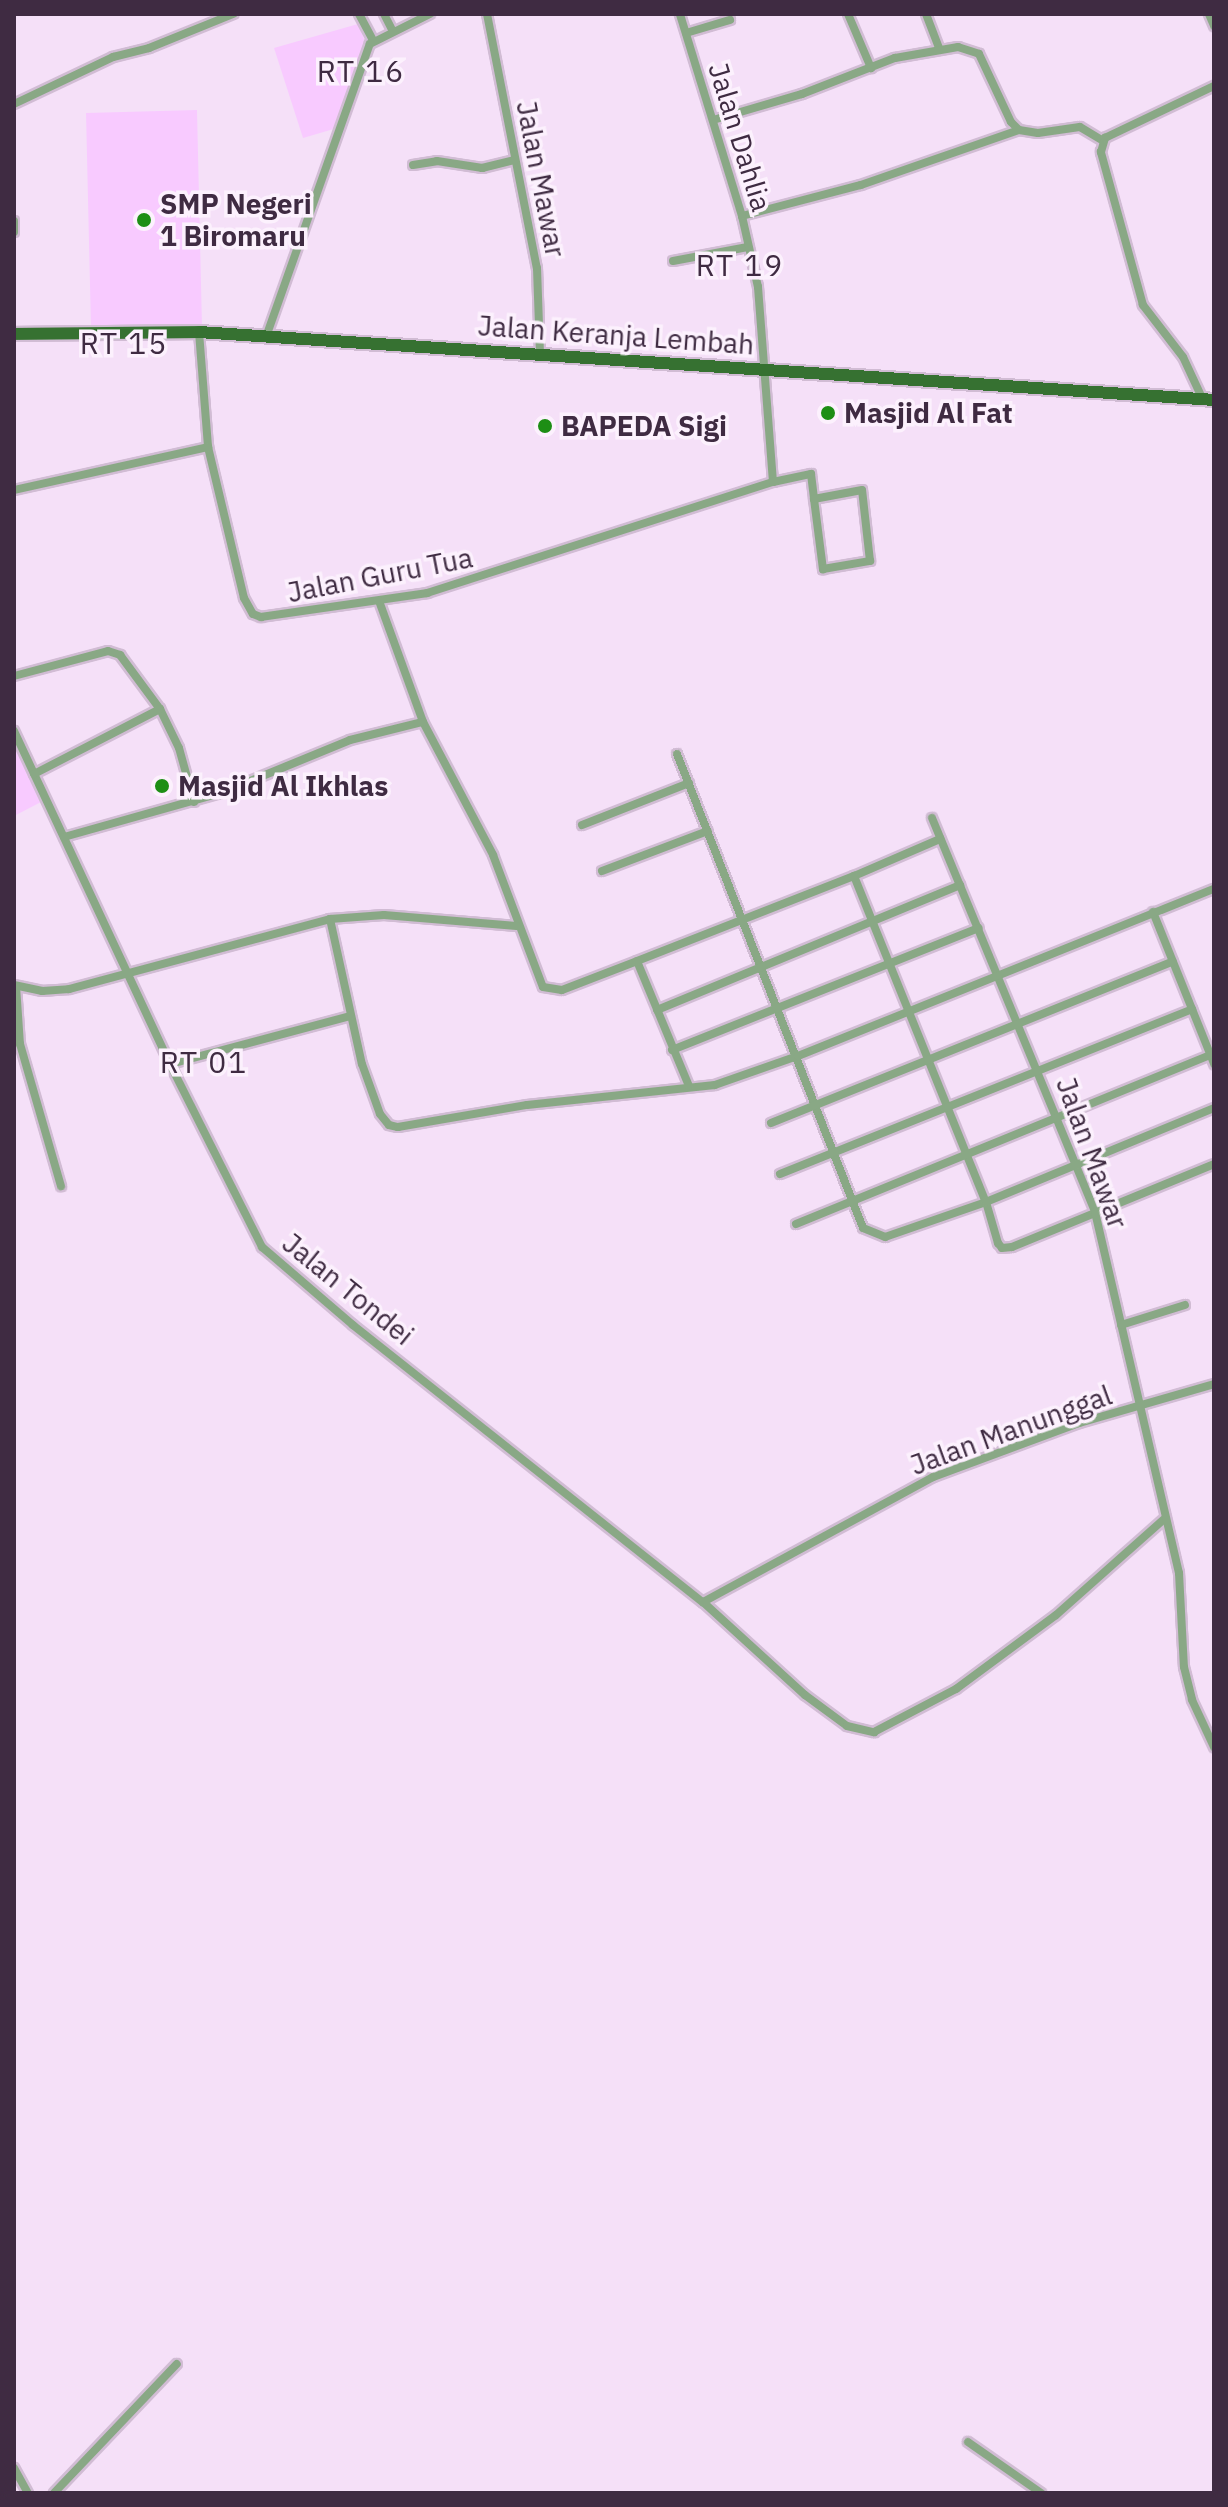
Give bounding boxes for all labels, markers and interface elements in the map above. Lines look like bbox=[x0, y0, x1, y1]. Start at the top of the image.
district label: RT 16 bbox=[317, 53, 405, 89]
street label: Jalan Dahlia bbox=[701, 59, 779, 215]
street label: Jalan Mawar bbox=[509, 98, 573, 260]
place label: SMP Negeri 1 Biromaru bbox=[160, 187, 312, 253]
marker: SMP Negeri 1 Biromaru bbox=[135, 211, 153, 229]
district label: RT 19 bbox=[696, 247, 784, 283]
street label: Jalan Keranja Lembah bbox=[477, 309, 755, 361]
district label: RT 15 bbox=[80, 325, 168, 361]
place label: Masjid Al Fat bbox=[844, 396, 1013, 430]
marker: Masjid Al Fat bbox=[819, 404, 837, 422]
place label: BAPEDA Sigi bbox=[561, 409, 727, 443]
marker: BAPEDA Sigi bbox=[536, 417, 554, 435]
street label: Jalan Guru Tua bbox=[285, 541, 475, 609]
place label: Masjid Al Ikhlas bbox=[178, 769, 388, 803]
marker: Masjid Al Ikhlas bbox=[153, 777, 171, 795]
district label: RT 01 bbox=[160, 1044, 248, 1080]
street label: Jalan Mawar bbox=[1049, 1073, 1135, 1233]
street label: Jalan Tondei bbox=[276, 1226, 420, 1352]
street label: Jalan Manunggal bbox=[906, 1378, 1116, 1482]

